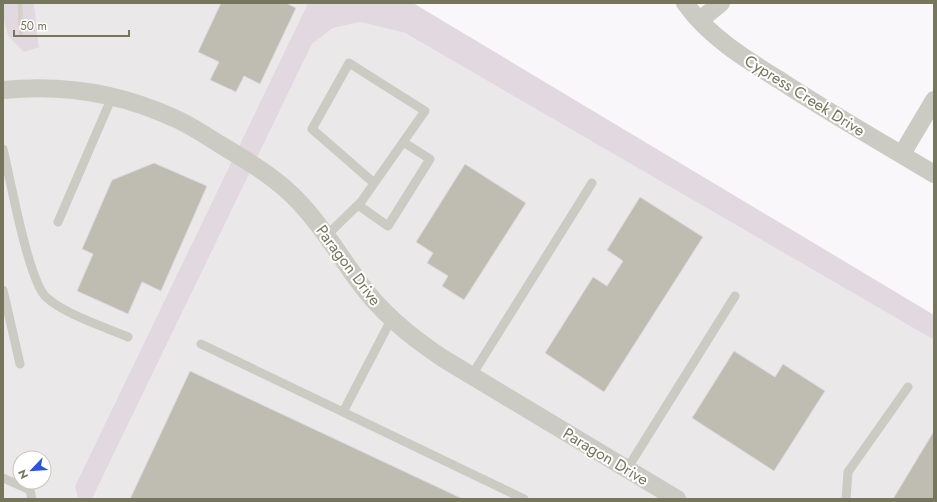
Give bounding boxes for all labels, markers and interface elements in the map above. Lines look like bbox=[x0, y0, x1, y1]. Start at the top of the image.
scale bar bbox=[14, 12, 129, 38]
text: 50 m bbox=[20, 17, 47, 35]
street label: Cypress Creek Drive bbox=[740, 49, 870, 142]
street label: Paragon Drive bbox=[311, 220, 387, 310]
street label: Paragon Drive bbox=[559, 422, 653, 491]
north arrow bbox=[12, 450, 52, 490]
text: N bbox=[14, 467, 32, 482]

